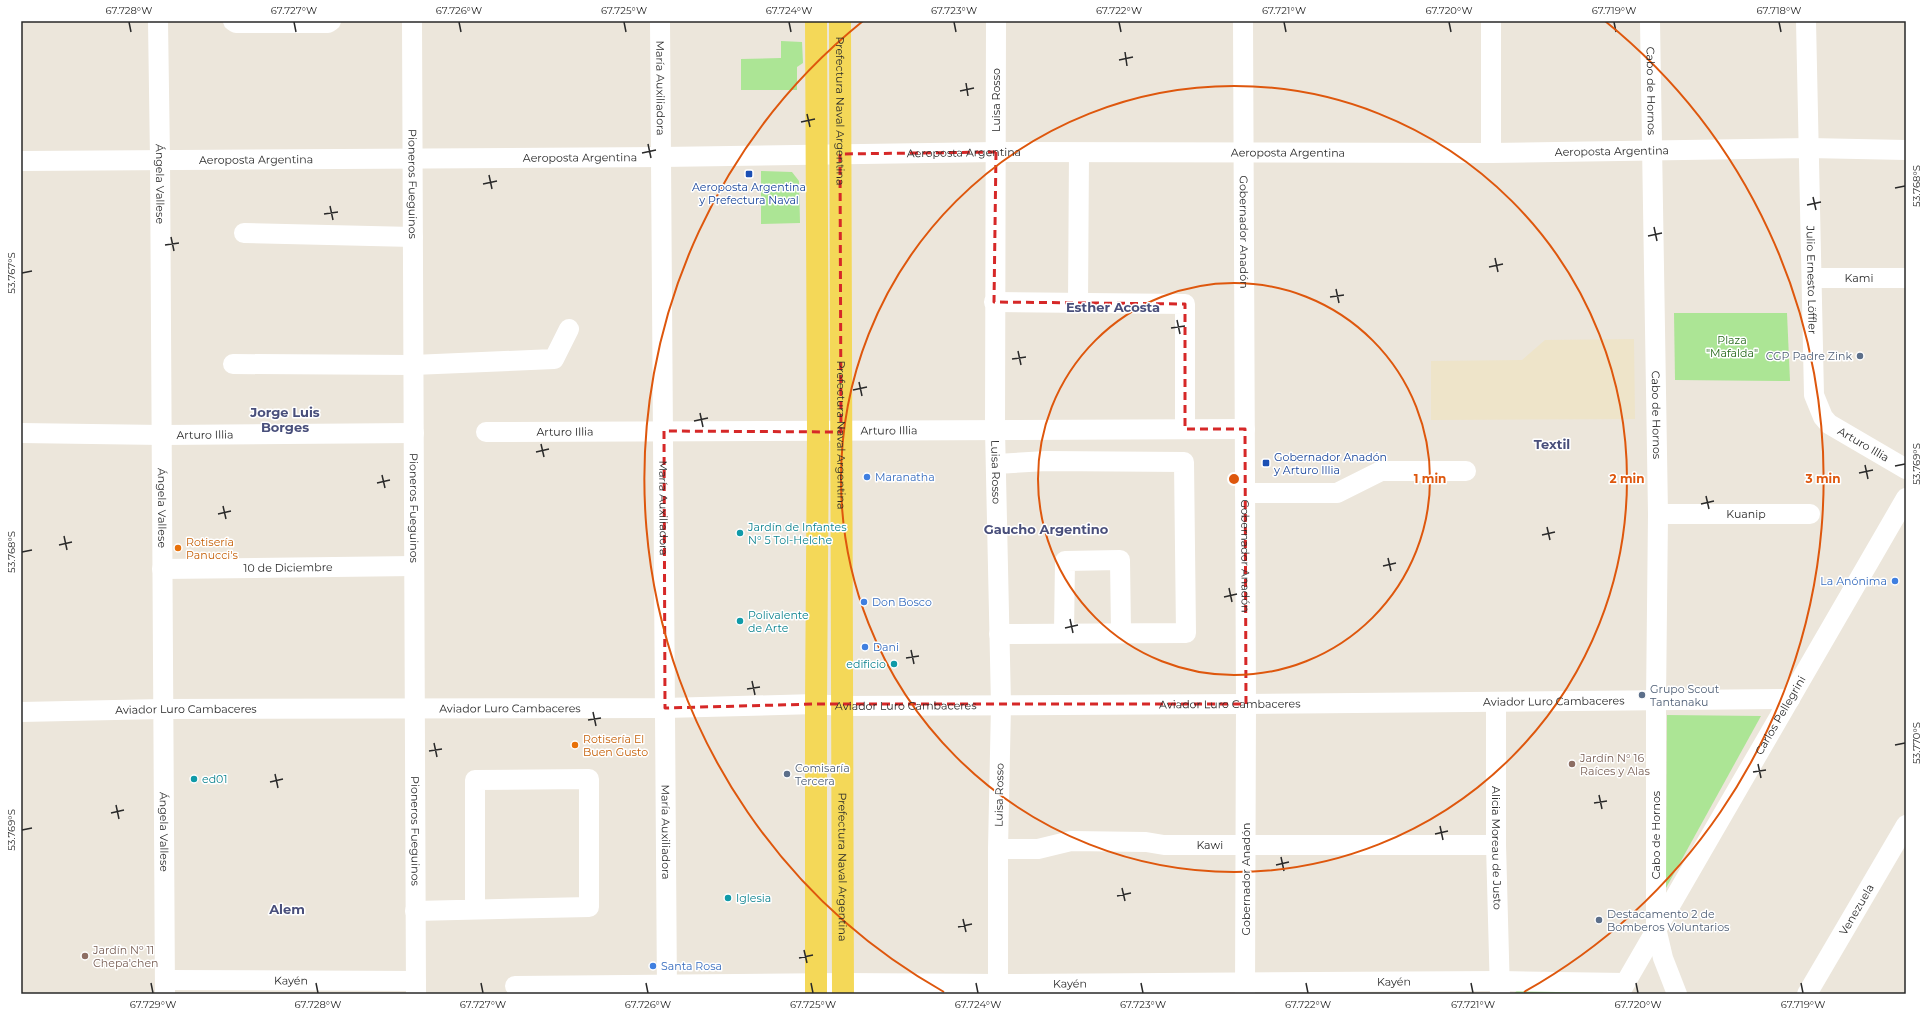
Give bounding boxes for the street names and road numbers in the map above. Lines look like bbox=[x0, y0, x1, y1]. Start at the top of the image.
street label: Prefectura Naval Argentina bbox=[833, 36, 848, 186]
street label: María Auxiliadora bbox=[653, 40, 668, 136]
street label: Cabo de Hornos bbox=[1643, 47, 1659, 136]
street label: Luisa Rosso bbox=[989, 68, 1003, 132]
street label: Pioneros Fueguinos bbox=[405, 129, 420, 240]
street label: Aeroposta Argentina bbox=[1555, 143, 1669, 159]
street label: Ángela Vallese bbox=[153, 144, 167, 224]
street label: Aeroposta Argentina bbox=[907, 145, 1021, 160]
street label: Aeroposta Argentina bbox=[1231, 145, 1345, 160]
street label: Aeroposta Argentina bbox=[523, 150, 637, 165]
street label: Aeroposta Argentina bbox=[199, 152, 313, 167]
street label: Gobernador Anadón bbox=[1237, 175, 1251, 289]
street label: Julio Ernesto Löffler bbox=[1803, 224, 1820, 334]
street label: Kami bbox=[1845, 271, 1873, 285]
street label: Prefectura Naval Argentina bbox=[834, 360, 849, 510]
street label: Cabo de Hornos bbox=[1649, 371, 1664, 460]
street label: Arturo Illia bbox=[860, 423, 918, 438]
street label: Arturo Illia bbox=[1835, 424, 1892, 465]
street label: Arturo Illia bbox=[536, 425, 594, 439]
street label: Arturo Illia bbox=[176, 427, 234, 442]
street label: Luisa Rosso bbox=[988, 440, 1004, 504]
street label: Pioneros Fueguinos bbox=[407, 453, 421, 564]
street label: María Auxiliadora bbox=[656, 460, 671, 556]
street label: Ángela Vallese bbox=[155, 468, 169, 548]
street label: Gobernador Anadón bbox=[1238, 499, 1253, 613]
street label: Kuanip bbox=[1726, 507, 1766, 521]
street label: 10 de Diciembre bbox=[243, 560, 333, 575]
street label: Carlos Pellegrini bbox=[1752, 673, 1809, 757]
street label: Aviador Luro Cambaceres bbox=[1483, 694, 1625, 709]
street label: Aviador Luro Cambaceres bbox=[1159, 696, 1301, 711]
street label: Aviador Luro Cambaceres bbox=[835, 698, 977, 713]
street label: Aviador Luro Cambaceres bbox=[439, 701, 581, 715]
street label: Aviador Luro Cambaceres bbox=[115, 702, 257, 717]
street label: Luisa Rosso bbox=[991, 763, 1007, 827]
street label: Pioneros Fueguinos bbox=[408, 776, 423, 887]
street label: María Auxiliadora bbox=[658, 784, 673, 880]
street label: Alicia Moreau de Justo bbox=[1489, 786, 1505, 910]
street label: Cabo de Hornos bbox=[1649, 790, 1663, 879]
street label: Ángela Vallese bbox=[157, 792, 171, 872]
street label: Prefectura Naval Argentina bbox=[835, 792, 850, 942]
street label: Gobernador Anadón bbox=[1239, 822, 1253, 936]
street label: Kawi bbox=[1196, 838, 1223, 852]
street label: Venezuela bbox=[1836, 881, 1877, 938]
street label: Kayén bbox=[274, 973, 308, 988]
street label: Kayén bbox=[1377, 975, 1411, 989]
street label: Kayén bbox=[1053, 976, 1087, 991]

